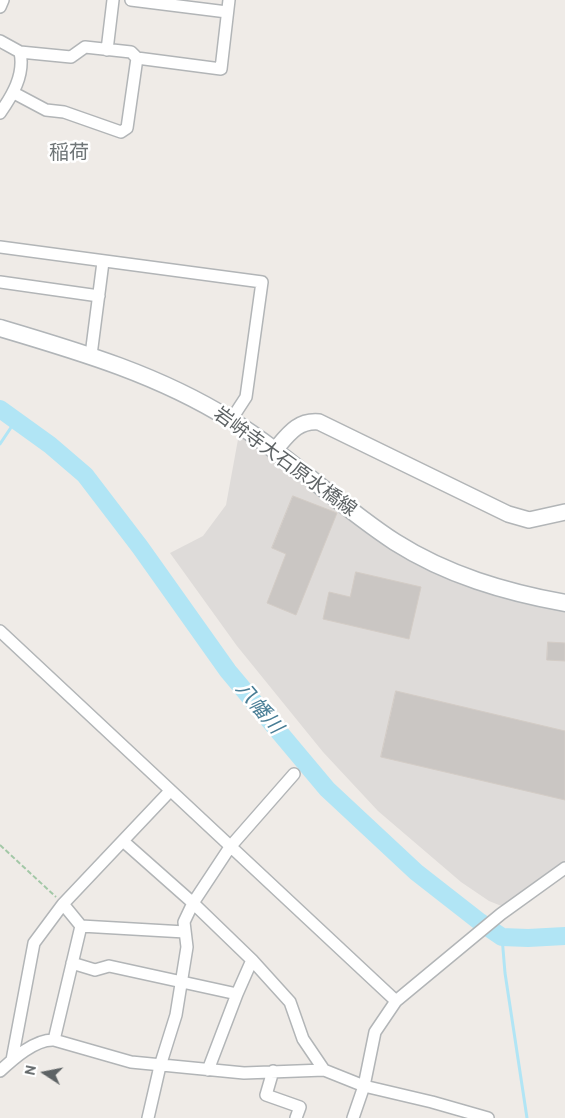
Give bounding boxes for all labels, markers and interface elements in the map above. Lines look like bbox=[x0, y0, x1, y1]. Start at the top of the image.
district label: 稲荷 bbox=[49, 141, 89, 165]
street label: 岩峅寺大石原水橋線 bbox=[209, 403, 361, 521]
water label: 八幡川 bbox=[231, 677, 287, 739]
north arrow bbox=[20, 1048, 70, 1098]
text: N bbox=[20, 1064, 40, 1077]

